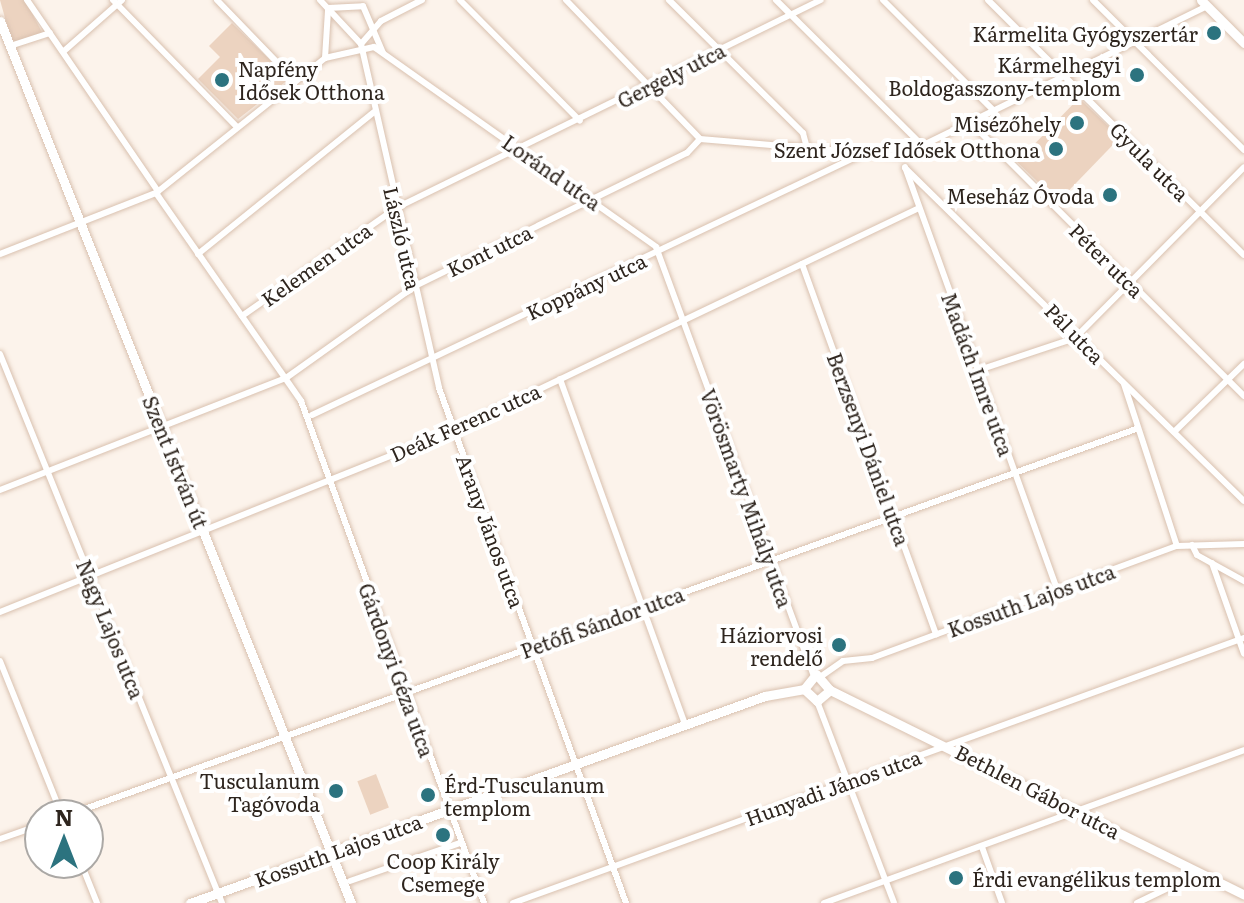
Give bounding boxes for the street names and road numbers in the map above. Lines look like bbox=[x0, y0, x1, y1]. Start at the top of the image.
street label: Gergely utca bbox=[613, 38, 729, 112]
street label: Gyula utca bbox=[1106, 117, 1194, 205]
street label: Loránd utca bbox=[498, 129, 606, 215]
street label: László utca bbox=[379, 184, 427, 292]
street label: Kelemen utca bbox=[256, 217, 376, 311]
street label: Péter utca bbox=[1065, 218, 1149, 302]
street label: Kont utca bbox=[443, 219, 535, 281]
street label: Koppány utca bbox=[522, 248, 650, 324]
street label: Madách Imre utca bbox=[937, 289, 1019, 459]
street label: Pál utca bbox=[1041, 298, 1109, 368]
street label: Berzsenyi Dániel utca bbox=[823, 349, 915, 549]
street label: Deák Ferenc utca bbox=[386, 378, 544, 466]
street label: Vörösmarty Mihály utca bbox=[696, 385, 798, 611]
street label: Szent István út bbox=[138, 392, 214, 532]
street label: Arany János utca bbox=[452, 451, 530, 611]
street label: Nagy Lajos utca bbox=[72, 556, 150, 702]
street label: Kossuth Lajos utca bbox=[944, 559, 1118, 641]
street label: Gárdonyi Géza utca bbox=[354, 580, 440, 760]
street label: Petőfi Sándor utca bbox=[517, 581, 687, 663]
street label: Bethlen Gábor utca bbox=[952, 739, 1124, 843]
street label: Hunyadi János utca bbox=[742, 744, 924, 830]
street label: Kossuth Lajos utca bbox=[251, 809, 425, 891]

